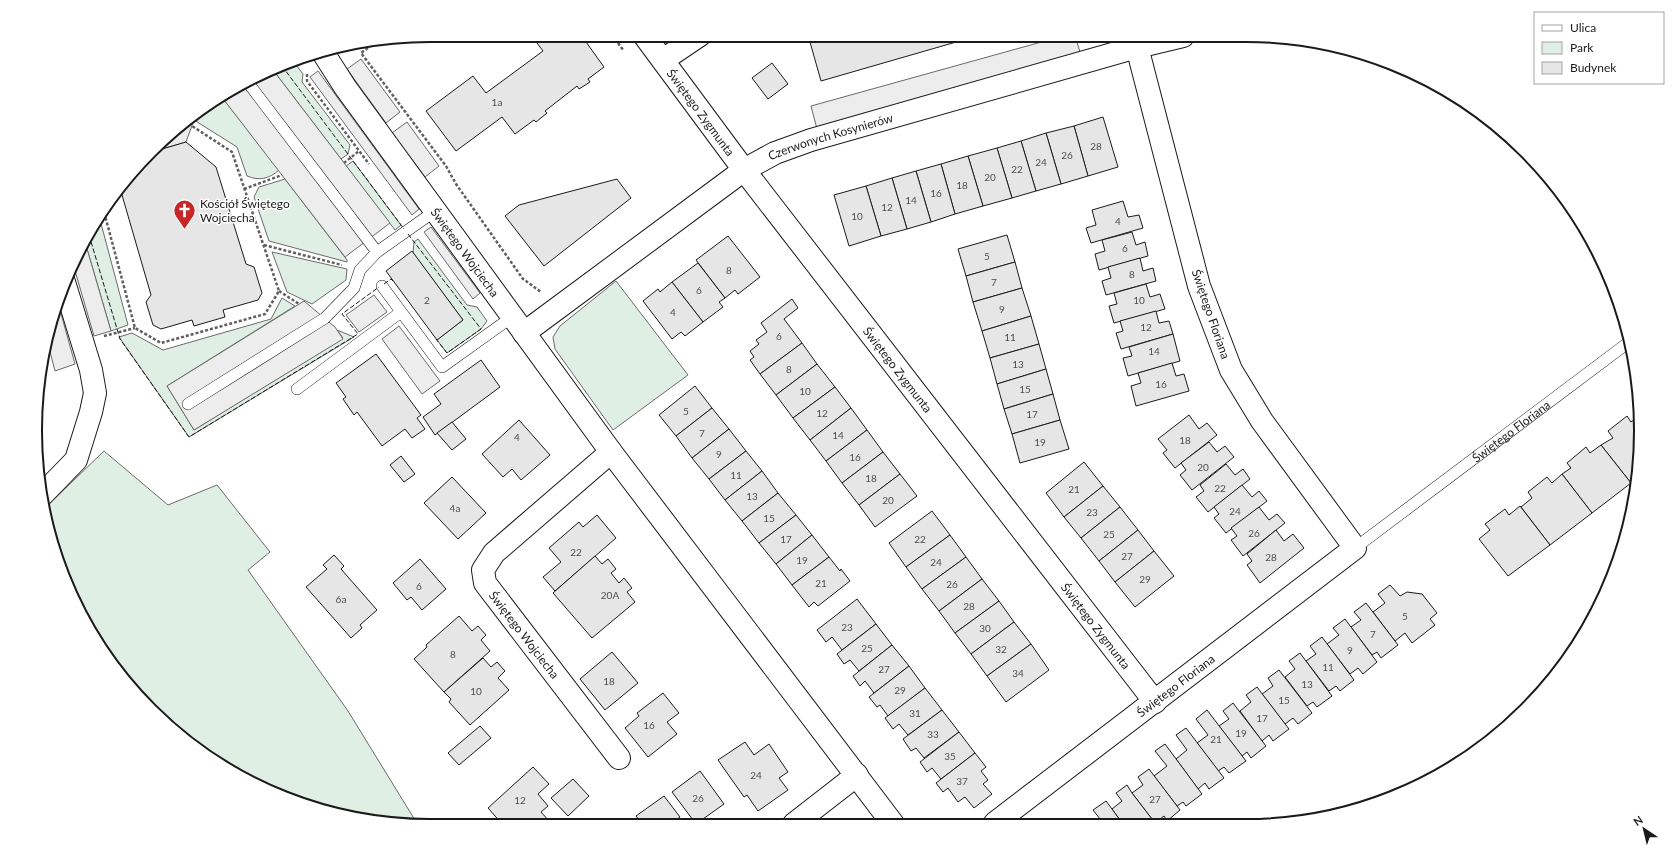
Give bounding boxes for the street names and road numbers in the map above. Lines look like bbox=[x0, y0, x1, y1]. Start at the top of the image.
street label: Świętego Zygmunta bbox=[664, 66, 738, 159]
street label: Czerwonych Kosynierów bbox=[765, 109, 895, 163]
street label: Świętego Wojciecha bbox=[428, 205, 503, 299]
street label: Świętego Floriana bbox=[1189, 267, 1233, 361]
street label: Świętego Zygmunta bbox=[860, 324, 936, 415]
street label: Świętego Floriana bbox=[1469, 397, 1553, 465]
street label: Świętego Zygmunta bbox=[1058, 580, 1134, 672]
street label: Świętego Wojciecha bbox=[486, 588, 563, 681]
street label: Świętego Floriana bbox=[1134, 651, 1217, 720]

